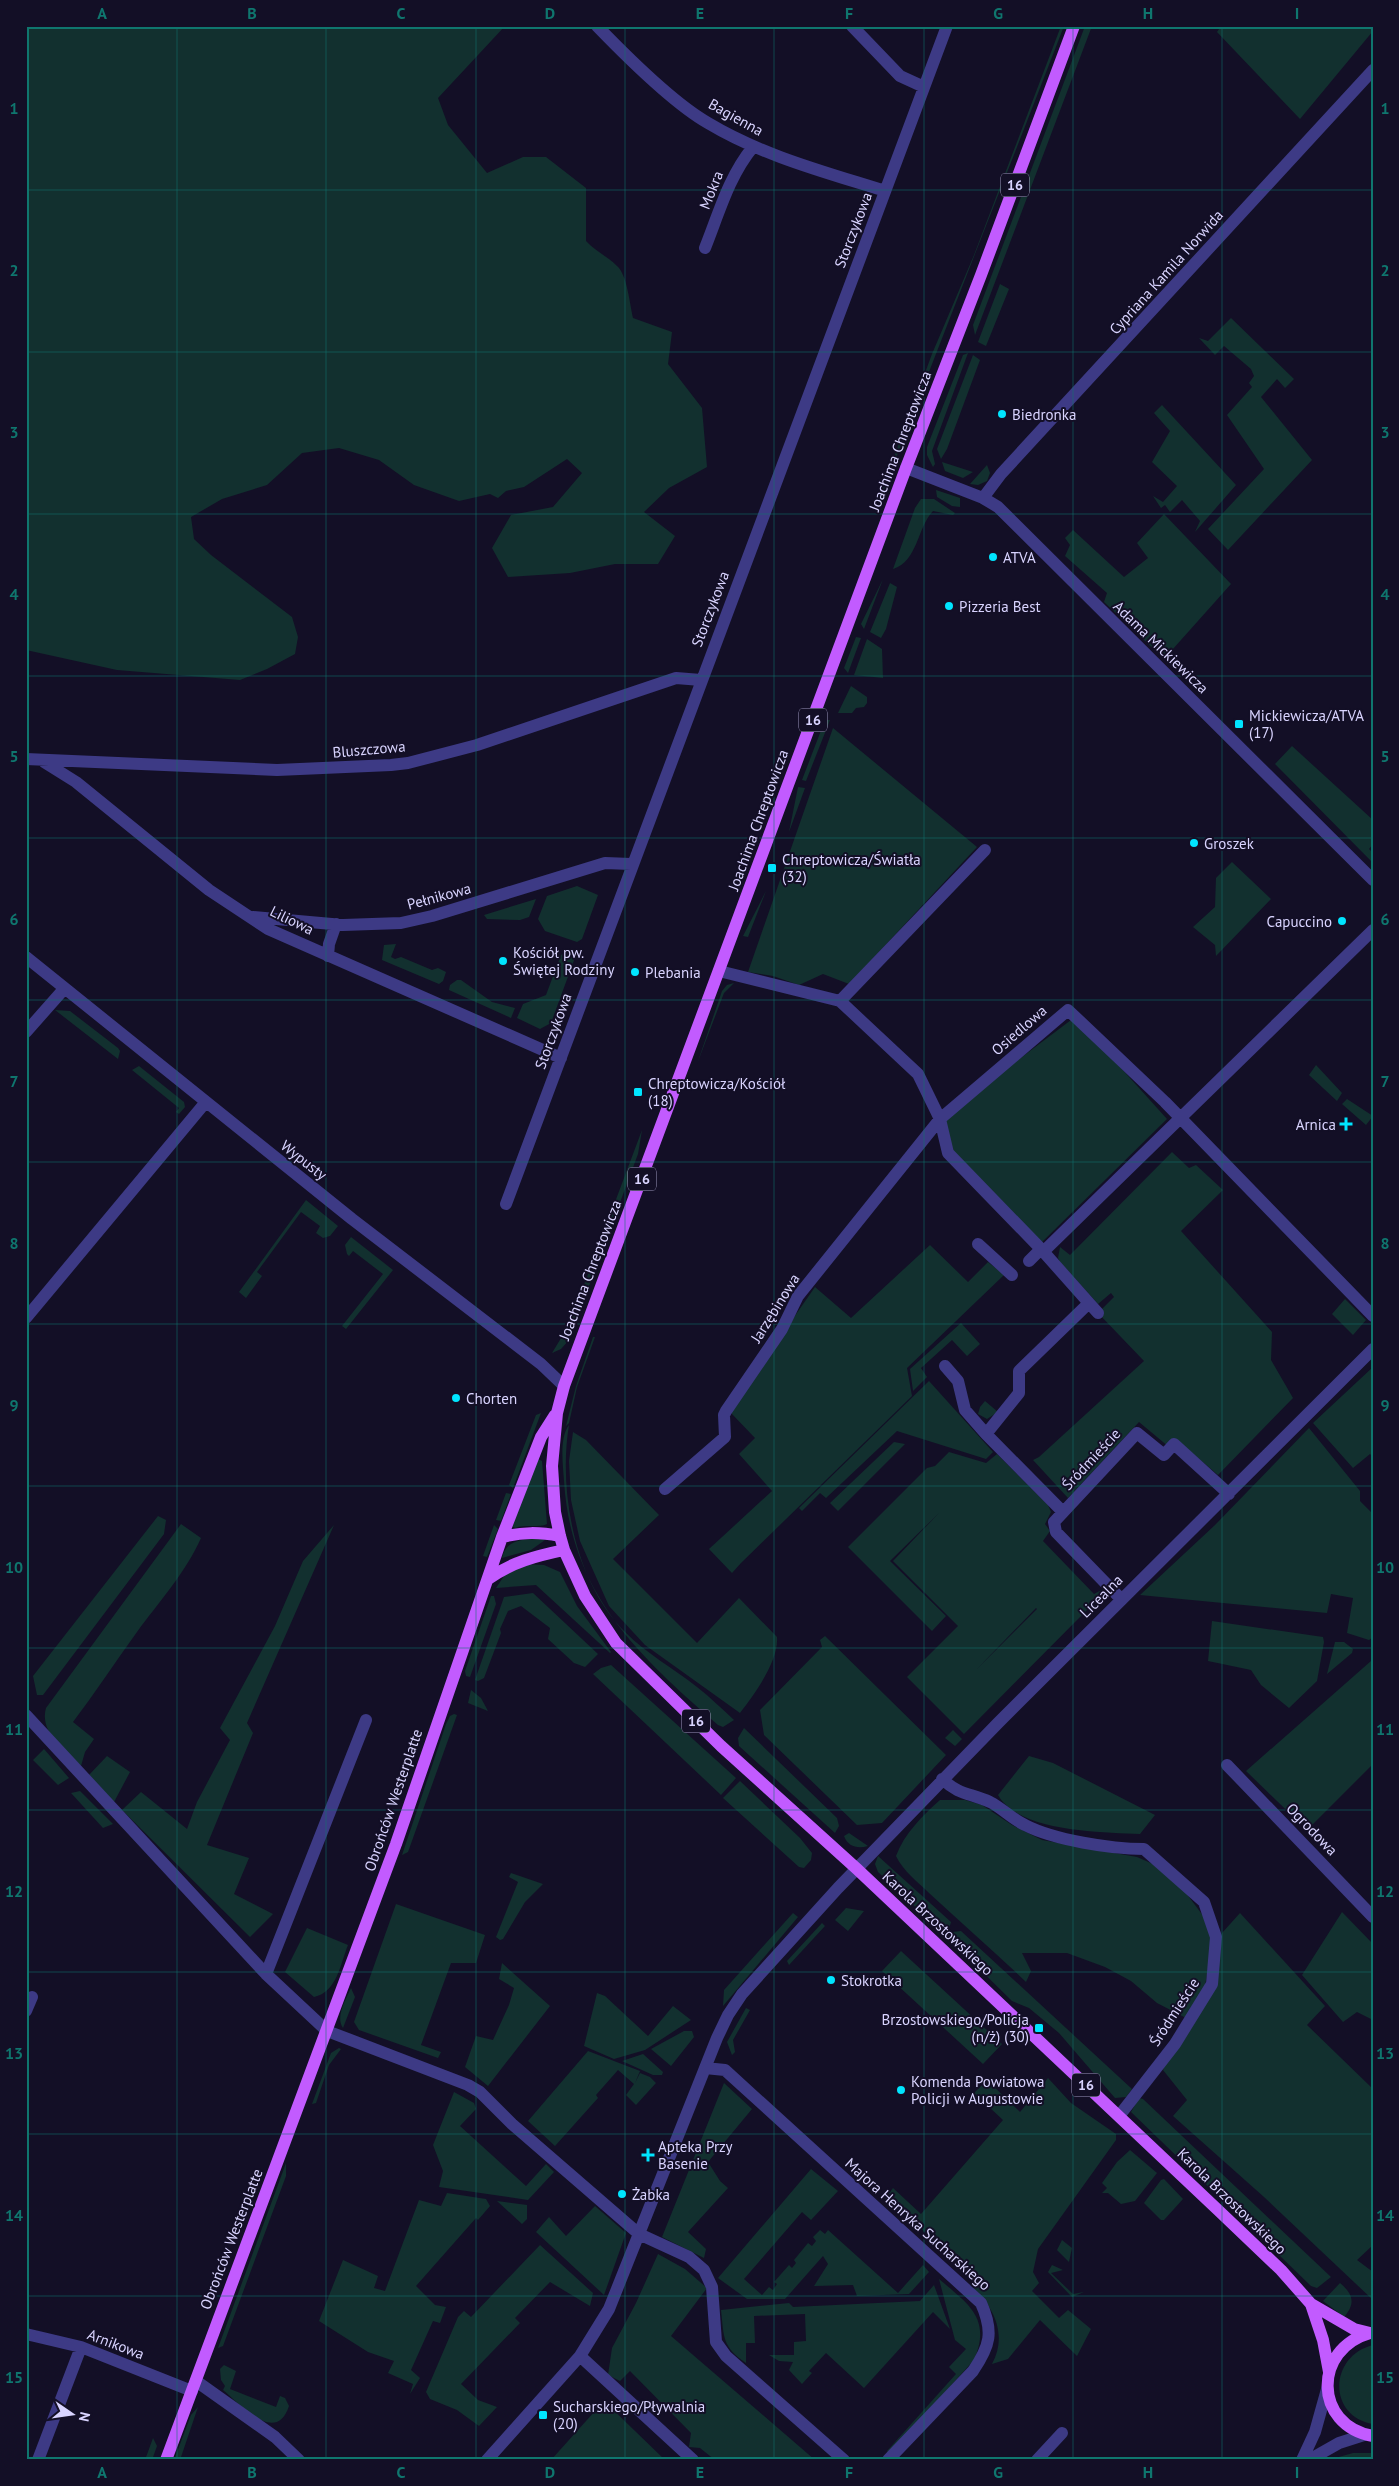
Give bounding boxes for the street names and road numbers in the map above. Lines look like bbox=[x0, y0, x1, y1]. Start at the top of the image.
street label: Bagienna bbox=[705, 94, 767, 140]
street label: Mokra bbox=[695, 168, 727, 212]
road number: 16 bbox=[1001, 174, 1029, 196]
street label: Storczykowa bbox=[830, 190, 876, 270]
street label: Cypriana Kamila Norwida bbox=[1105, 206, 1227, 338]
street label: Joachima Chreptowicza bbox=[864, 368, 935, 515]
street label: Storczykowa bbox=[687, 569, 733, 649]
street label: Adama Mickiewicza bbox=[1109, 597, 1213, 697]
road number: 16 bbox=[799, 708, 827, 732]
street label: Bluszczowa bbox=[332, 736, 406, 762]
street label: Joachima Chreptowicza bbox=[723, 747, 792, 894]
street label: Pełnikowa bbox=[405, 878, 473, 914]
street label: Liliowa bbox=[267, 901, 317, 939]
street label: Storczykowa bbox=[530, 990, 576, 1072]
street label: Osiedlowa bbox=[987, 1001, 1051, 1059]
street label: Wypusty bbox=[277, 1136, 331, 1184]
road number: 16 bbox=[628, 1168, 656, 1190]
street label: Joachima Chreptowicza bbox=[554, 1197, 625, 1344]
street label: Jarzębinowa bbox=[746, 1270, 804, 1347]
street label: Śródmieście bbox=[1058, 1424, 1124, 1494]
street label: Licealna bbox=[1075, 1570, 1127, 1622]
road number: 16 bbox=[682, 1710, 710, 1732]
street label: Obrońców Westerplatte bbox=[360, 1726, 426, 1874]
street label: Ogrodowa bbox=[1282, 1799, 1342, 1859]
street label: Karola Brzostowskiego bbox=[879, 1867, 997, 1979]
street label: Śródmieście bbox=[1145, 1974, 1203, 2050]
road number: 16 bbox=[1072, 2074, 1100, 2096]
street label: Karola Brzostowskiego bbox=[1173, 2144, 1291, 2258]
street label: Majora Henryka Sucharskiego bbox=[841, 2154, 995, 2294]
street label: Obrońców Westerplatte bbox=[195, 2166, 267, 2312]
street label: Arnikowa bbox=[85, 2324, 147, 2364]

